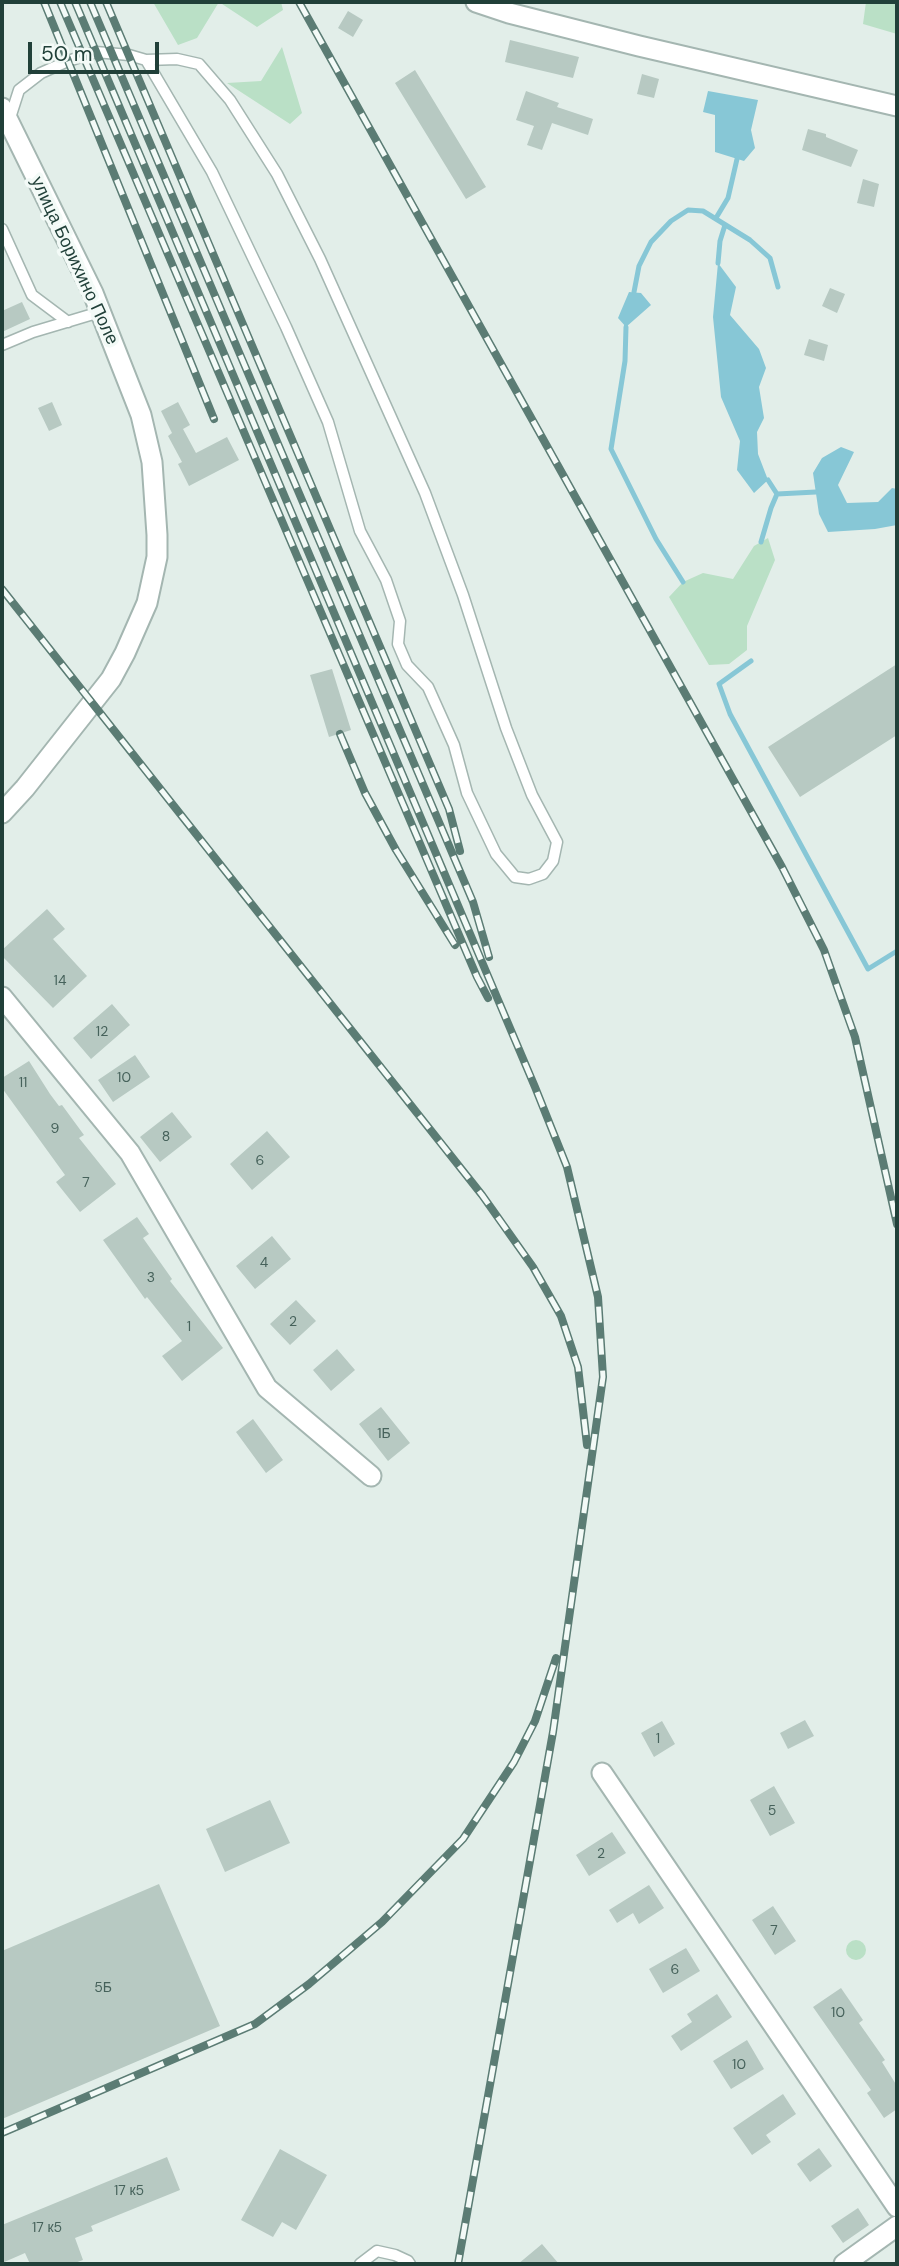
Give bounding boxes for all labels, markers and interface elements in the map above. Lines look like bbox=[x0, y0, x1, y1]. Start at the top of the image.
scale bar bbox=[32, 28, 163, 72]
text: 50 m bbox=[41, 40, 92, 68]
street label: улица Борихино Поле bbox=[26, 173, 122, 349]
house number: 14 bbox=[54, 973, 66, 989]
house number: 12 bbox=[96, 1024, 108, 1040]
house number: 10 bbox=[117, 1070, 131, 1086]
house number: 11 bbox=[19, 1075, 27, 1091]
house number: 9 bbox=[51, 1121, 59, 1137]
house number: 8 bbox=[162, 1129, 170, 1145]
house number: 6 bbox=[256, 1153, 264, 1169]
house number: 7 bbox=[82, 1175, 90, 1191]
house number: 4 bbox=[260, 1255, 268, 1271]
house number: 3 bbox=[147, 1270, 155, 1286]
house number: 2 bbox=[289, 1314, 297, 1330]
house number: 1 bbox=[187, 1319, 191, 1335]
house number: 1Б bbox=[377, 1426, 391, 1442]
house number: 1 bbox=[656, 1731, 660, 1747]
house number: 5 bbox=[768, 1803, 776, 1819]
house number: 2 bbox=[597, 1846, 605, 1862]
house number: 7 bbox=[770, 1923, 778, 1939]
house number: 6 bbox=[671, 1962, 679, 1978]
house number: 5Б bbox=[94, 1980, 112, 1996]
house number: 10 bbox=[831, 2005, 845, 2021]
house number: 10 bbox=[732, 2057, 746, 2073]
house number: 17 к5 bbox=[114, 2183, 144, 2199]
house number: 17 к5 bbox=[32, 2220, 62, 2236]

